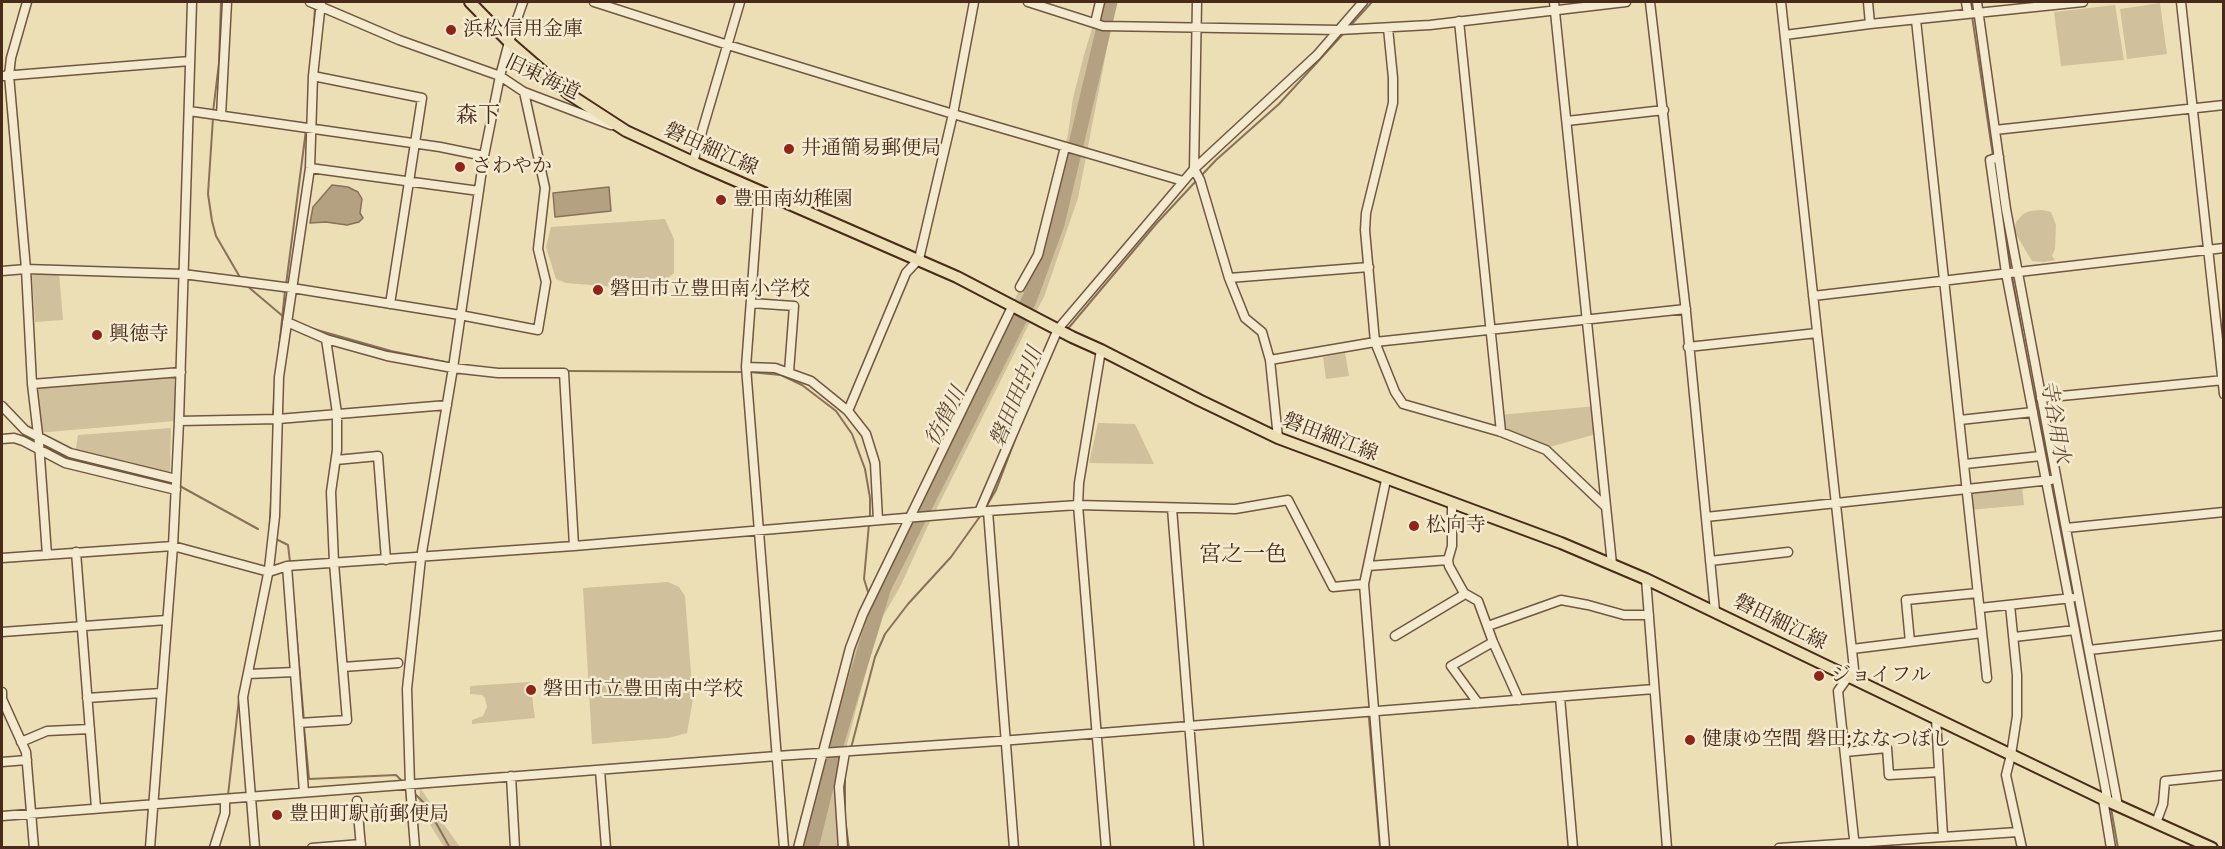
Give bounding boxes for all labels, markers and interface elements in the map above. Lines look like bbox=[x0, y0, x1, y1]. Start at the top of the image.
place label: 浜松信用金庫 bbox=[463, 18, 583, 42]
marker: 浜松信用金庫 bbox=[444, 23, 458, 37]
street label: 旧東海道 bbox=[501, 50, 583, 106]
district label: 森下 bbox=[456, 103, 500, 129]
street label: 磐田細江線 bbox=[660, 119, 762, 181]
place label: 井通簡易郵便局 bbox=[801, 137, 941, 161]
marker: 井通簡易郵便局 bbox=[782, 142, 796, 156]
place label: さわやか bbox=[472, 155, 552, 179]
marker: さわやか bbox=[453, 160, 467, 174]
place label: 豊田南幼稚園 bbox=[733, 188, 853, 212]
marker: 豊田南幼稚園 bbox=[714, 193, 728, 207]
place label: 磐田市立豊田南小学校 bbox=[610, 278, 810, 302]
marker: 磐田市立豊田南小学校 bbox=[591, 283, 605, 297]
place label: 興徳寺 bbox=[109, 323, 169, 347]
marker: 興徳寺 bbox=[90, 328, 104, 342]
water label: 磐田田中川 bbox=[986, 344, 1048, 450]
water label: 寺谷用水 bbox=[2034, 378, 2074, 466]
water label: 彷僧川 bbox=[920, 383, 972, 451]
street label: 磐田細江線 bbox=[1279, 409, 1381, 467]
place label: 松向寺 bbox=[1426, 514, 1486, 538]
marker: 松向寺 bbox=[1407, 519, 1421, 533]
district label: 宮之一色 bbox=[1199, 542, 1287, 568]
street label: 磐田細江線 bbox=[1730, 590, 1830, 656]
place label: ジョイフル bbox=[1831, 664, 1931, 688]
marker: ジョイフル bbox=[1812, 669, 1826, 683]
place label: 磐田市立豊田南中学校 bbox=[543, 678, 743, 702]
marker: 磐田市立豊田南中学校 bbox=[524, 683, 538, 697]
place label: 健康ゆ空間 磐田;ななつぼし bbox=[1702, 728, 1951, 752]
marker: 健康ゆ空間 磐田;ななつぼし bbox=[1683, 733, 1697, 747]
place label: 豊田町駅前郵便局 bbox=[289, 803, 449, 827]
marker: 豊田町駅前郵便局 bbox=[270, 808, 284, 822]

